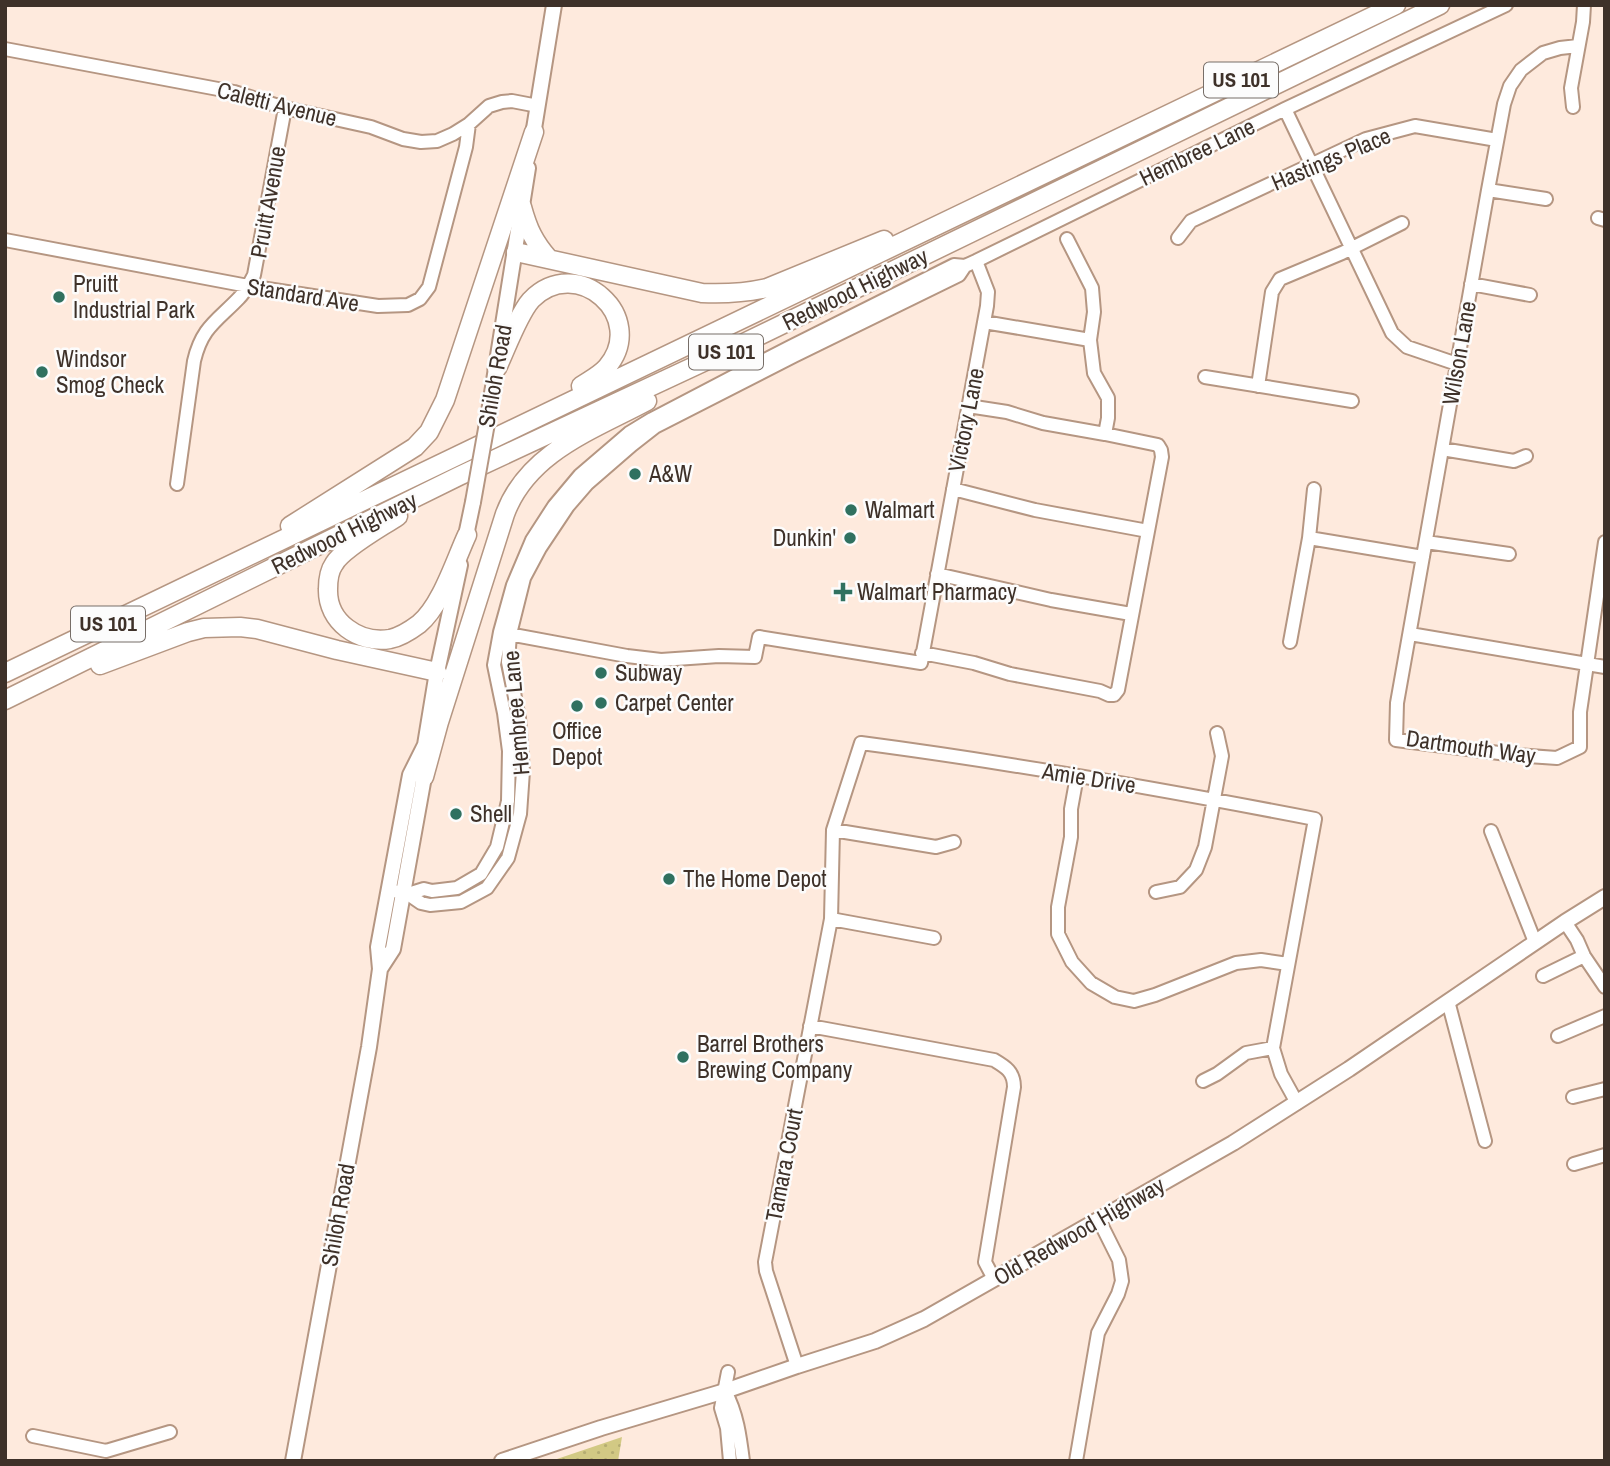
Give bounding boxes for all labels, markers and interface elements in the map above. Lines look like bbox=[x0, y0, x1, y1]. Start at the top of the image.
road number: US 101 bbox=[1204, 62, 1278, 98]
street label: Caletti Avenue bbox=[214, 74, 340, 133]
street label: Hembree Lane bbox=[1134, 110, 1260, 193]
street label: Hastings Place bbox=[1266, 119, 1395, 198]
street label: Pruitt Avenue bbox=[242, 144, 293, 260]
street label: Redwood Highway bbox=[777, 240, 933, 337]
place label: Pruitt Industrial Park bbox=[73, 268, 195, 325]
street label: Standard Ave bbox=[245, 270, 361, 319]
marker: Pruitt Industrial Park bbox=[51, 289, 67, 305]
street label: Wilson Lane bbox=[1434, 299, 1483, 407]
street label: Shiloh Road bbox=[470, 322, 519, 430]
road number: US 101 bbox=[689, 334, 763, 370]
place label: Windsor Smog Check bbox=[56, 343, 165, 400]
marker: Windsor Smog Check bbox=[34, 364, 50, 380]
street label: Victory Lane bbox=[940, 365, 991, 475]
place label: A&W bbox=[648, 458, 692, 489]
marker: A&W bbox=[627, 466, 643, 482]
street label: Redwood Highway bbox=[266, 484, 422, 581]
place label: Walmart bbox=[865, 494, 935, 525]
marker: Walmart bbox=[843, 502, 859, 518]
place label: Dunkin' bbox=[773, 522, 836, 553]
marker: Dunkin' bbox=[842, 530, 858, 546]
place label: Walmart Pharmacy bbox=[857, 576, 1017, 607]
marker: Walmart Pharmacy bbox=[835, 584, 851, 600]
road number: US 101 bbox=[71, 606, 145, 642]
street label: Hembree Lane bbox=[495, 650, 536, 777]
place label: Subway bbox=[615, 657, 683, 688]
marker: Subway bbox=[593, 665, 609, 681]
place label: Carpet Center bbox=[615, 687, 734, 718]
marker: Carpet Center bbox=[593, 695, 609, 711]
marker: Office Depot bbox=[569, 698, 585, 714]
place label: Office Depot bbox=[552, 715, 602, 772]
street label: Dartmouth Way bbox=[1404, 722, 1538, 771]
street label: Amie Drive bbox=[1039, 755, 1138, 800]
place label: Shell bbox=[470, 798, 512, 829]
marker: Shell bbox=[448, 806, 464, 822]
place label: The Home Depot bbox=[683, 863, 827, 894]
marker: The Home Depot bbox=[661, 871, 677, 887]
place label: Barrel Brothers Brewing Company bbox=[697, 1028, 853, 1085]
marker: Barrel Brothers Brewing Company bbox=[675, 1049, 691, 1065]
street label: Tamara Court bbox=[757, 1106, 810, 1224]
street label: Shiloh Road bbox=[313, 1161, 362, 1269]
street label: Old Redwood Highway bbox=[987, 1169, 1171, 1292]

